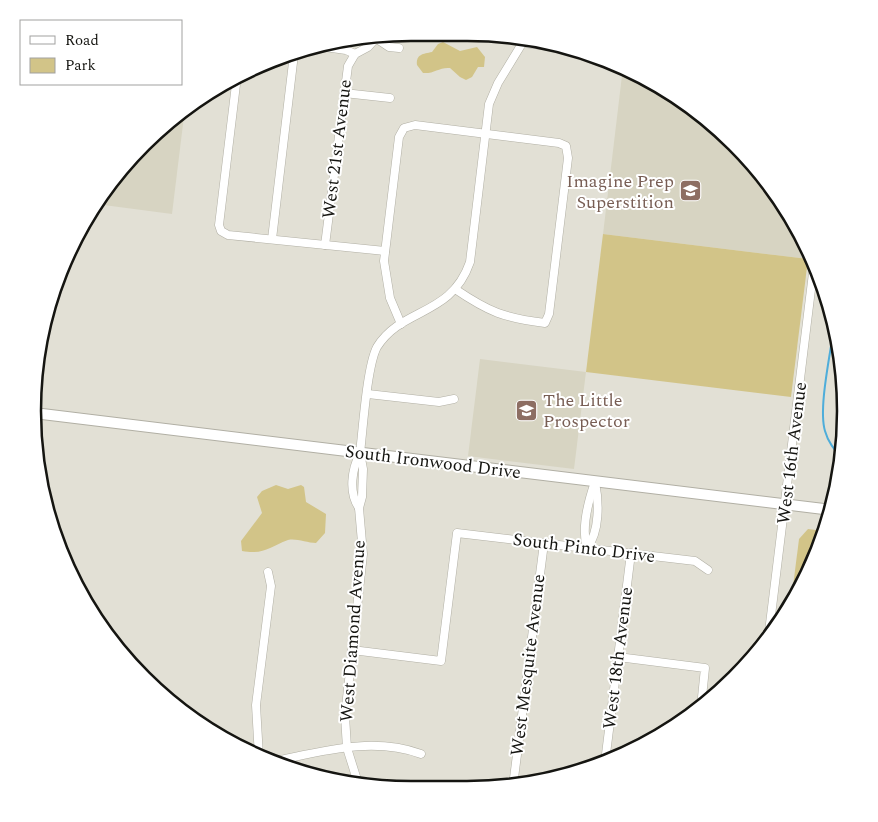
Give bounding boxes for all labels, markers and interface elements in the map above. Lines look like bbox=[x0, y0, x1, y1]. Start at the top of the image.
legend bbox=[20, 20, 182, 85]
text: Road bbox=[65, 29, 99, 52]
text: Park bbox=[65, 54, 96, 77]
street label: West 21st Avenue bbox=[315, 78, 359, 220]
place label: Imagine Prep Superstition bbox=[566, 168, 674, 216]
school or university icon: Imagine Prep Superstition bbox=[678, 179, 702, 203]
street label: West 16th Avenue bbox=[770, 380, 814, 526]
place label: The Little Prospector bbox=[543, 387, 630, 435]
school or university icon: The Little Prospector bbox=[515, 398, 539, 422]
street label: South Ironwood Drive bbox=[343, 438, 523, 486]
street label: South Pinto Drive bbox=[511, 526, 657, 570]
street label: West Diamond Avenue bbox=[333, 539, 373, 723]
street label: West Mesquite Avenue bbox=[503, 573, 553, 757]
street label: West 18th Avenue bbox=[596, 585, 640, 731]

